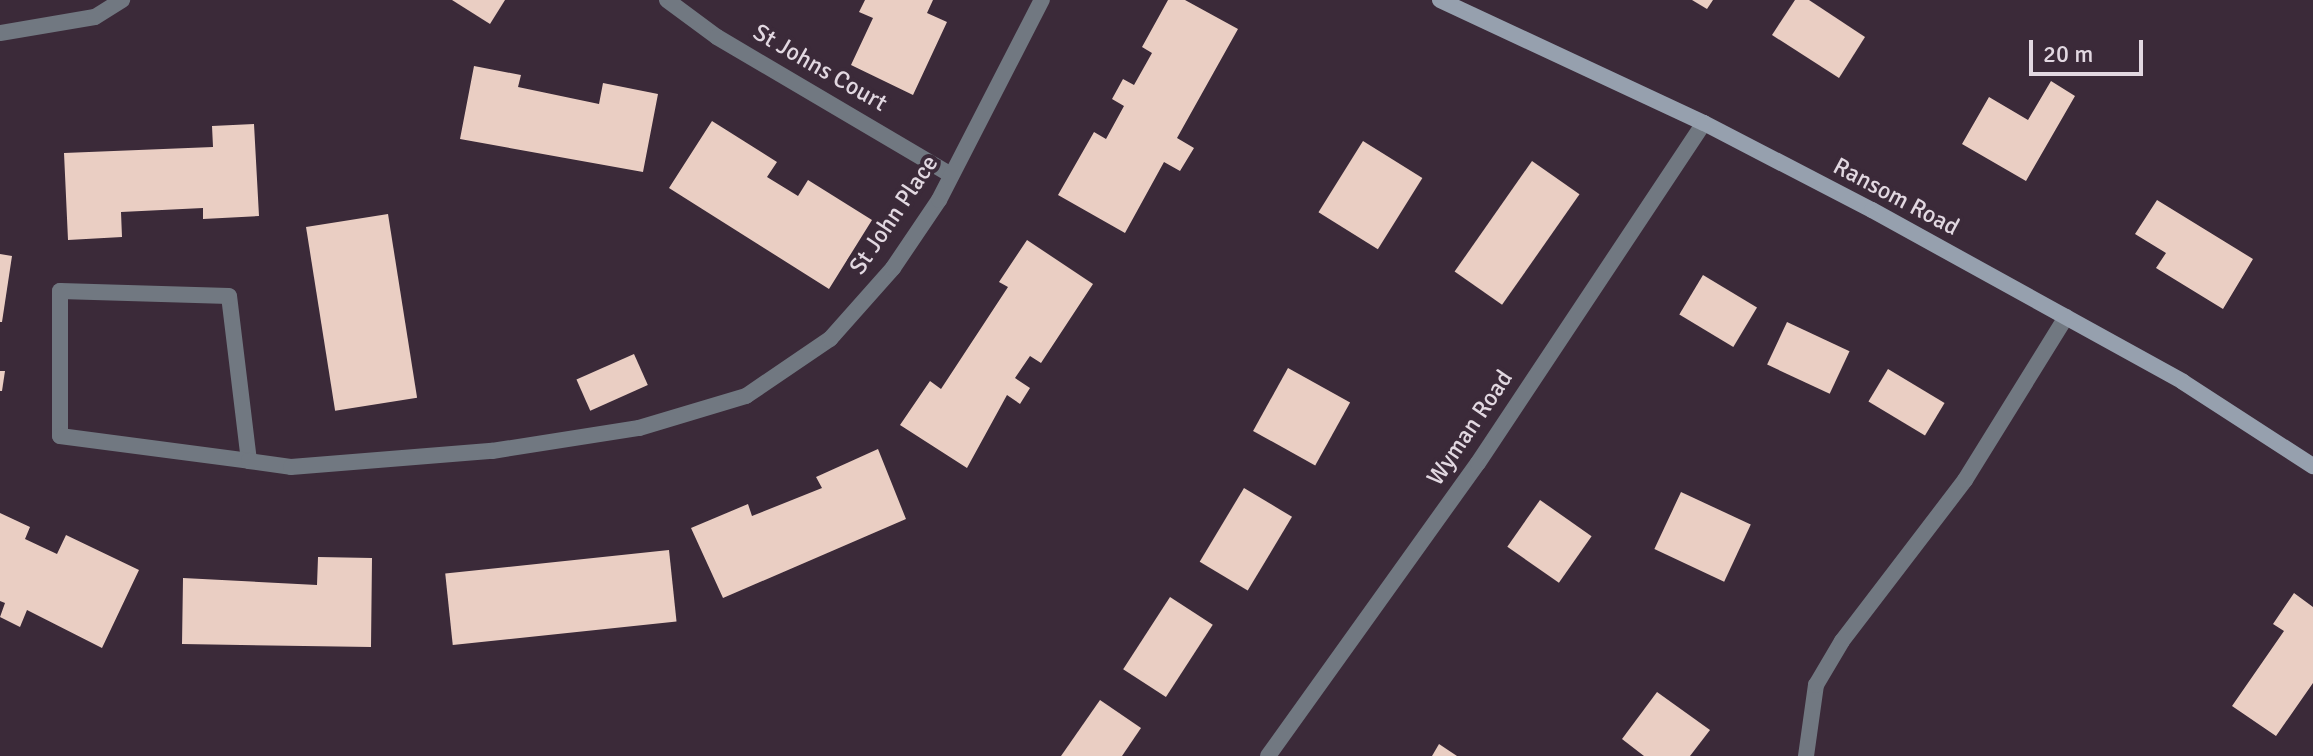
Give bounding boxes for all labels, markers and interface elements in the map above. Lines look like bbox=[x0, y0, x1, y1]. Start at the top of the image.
street label: St Johns Court bbox=[748, 18, 892, 118]
scale bar bbox=[2033, 24, 2147, 74]
text: 20 m bbox=[2043, 39, 2093, 69]
street label: St John Place bbox=[844, 150, 944, 280]
street label: Ransom Road bbox=[1828, 152, 1964, 242]
street label: Wyman Road bbox=[1421, 365, 1519, 491]

